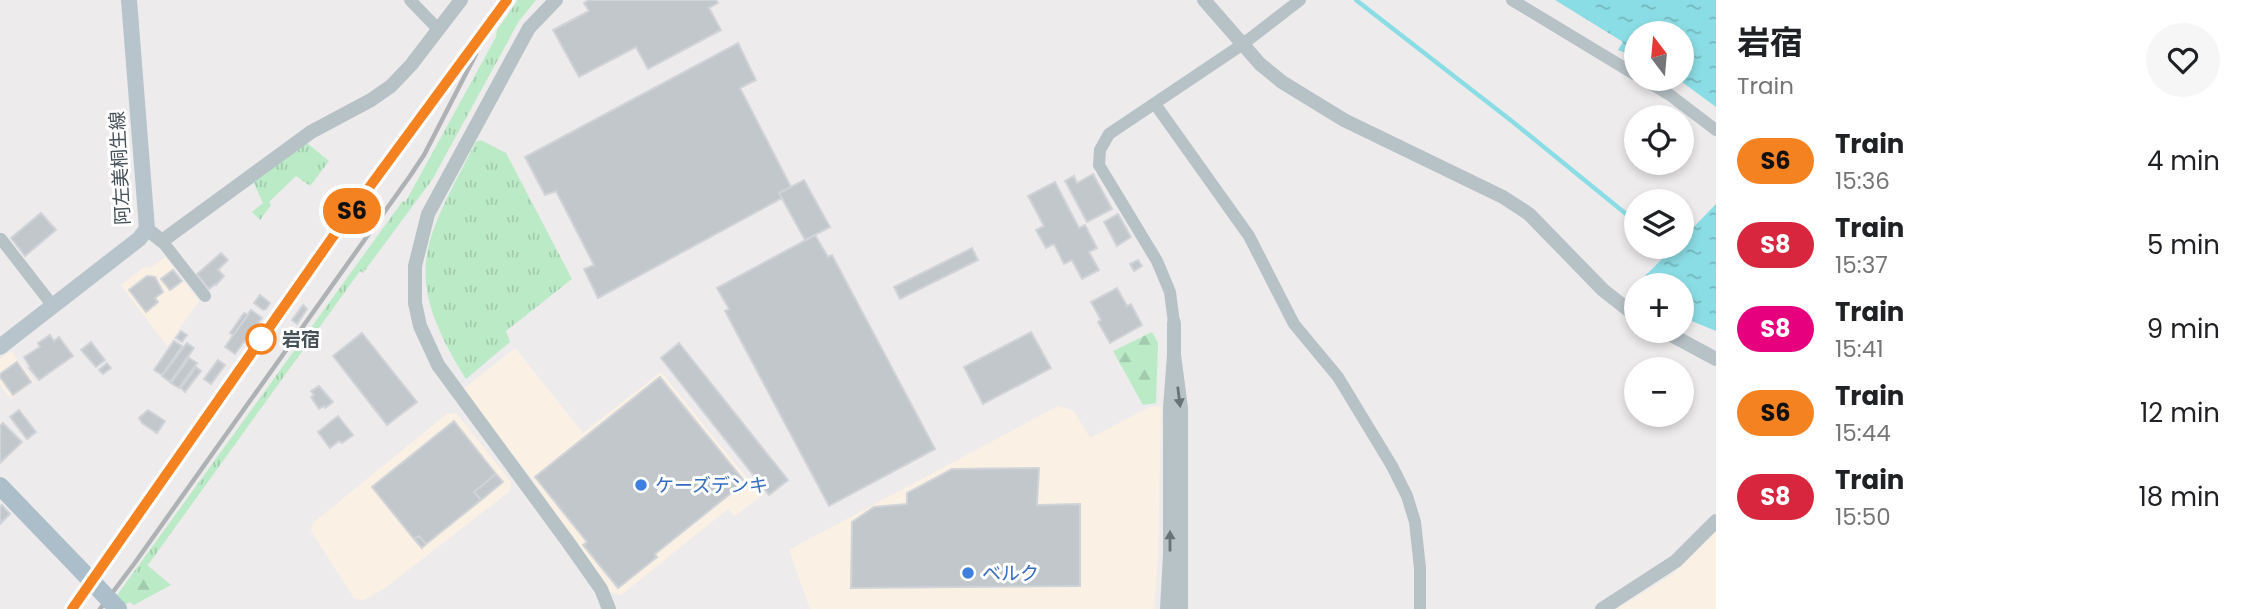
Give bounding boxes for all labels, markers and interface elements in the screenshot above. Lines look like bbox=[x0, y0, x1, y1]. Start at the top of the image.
text: 岩宿 bbox=[1737, 19, 1803, 66]
north arrow bbox=[1624, 21, 1694, 91]
map controls bbox=[1624, 21, 1694, 427]
button: heart bbox=[2146, 23, 2220, 97]
text: Train bbox=[1737, 70, 1794, 102]
button: locate bbox=[1624, 105, 1694, 175]
street label: 阿左美桐生線 bbox=[104, 110, 136, 226]
text: Train bbox=[1835, 126, 1904, 162]
text: 4 min bbox=[2147, 143, 2220, 179]
text: S6 bbox=[1760, 144, 1791, 177]
text: 15:36 bbox=[1835, 165, 1890, 197]
line badge: S6 bbox=[320, 188, 384, 234]
button: layers bbox=[1624, 189, 1694, 259]
text: S6 bbox=[337, 194, 367, 227]
text: Train bbox=[1835, 210, 1904, 246]
text: 5 min bbox=[2147, 227, 2220, 263]
text: S8 bbox=[1760, 228, 1791, 261]
text: 15:37 bbox=[1835, 249, 1888, 281]
button: + bbox=[1624, 273, 1694, 343]
text: Train bbox=[1835, 294, 1904, 330]
text: 9 min bbox=[2147, 311, 2220, 347]
text: S8 bbox=[1760, 312, 1791, 345]
marker: 岩宿 bbox=[246, 324, 276, 354]
place label: 岩宿 bbox=[282, 326, 320, 353]
text: 15:41 bbox=[1835, 333, 1884, 365]
button: − bbox=[1624, 357, 1694, 427]
text: Train bbox=[1835, 378, 1904, 414]
one-way arrow bbox=[1174, 386, 1185, 408]
text: 12 min bbox=[2140, 395, 2220, 431]
text: S6 bbox=[1760, 396, 1791, 429]
text: 15:44 bbox=[1835, 417, 1891, 449]
text: Train bbox=[1835, 462, 1904, 498]
place label: ケーズデンキ bbox=[655, 472, 768, 499]
marker: ケーズデンキ bbox=[633, 477, 649, 493]
text: 18 min bbox=[2139, 479, 2220, 515]
text: S8 bbox=[1760, 480, 1791, 513]
text: 15:50 bbox=[1835, 501, 1891, 533]
one-way arrow bbox=[1164, 530, 1176, 552]
place label: ベルク bbox=[982, 560, 1039, 587]
marker: ベルク bbox=[960, 565, 976, 581]

